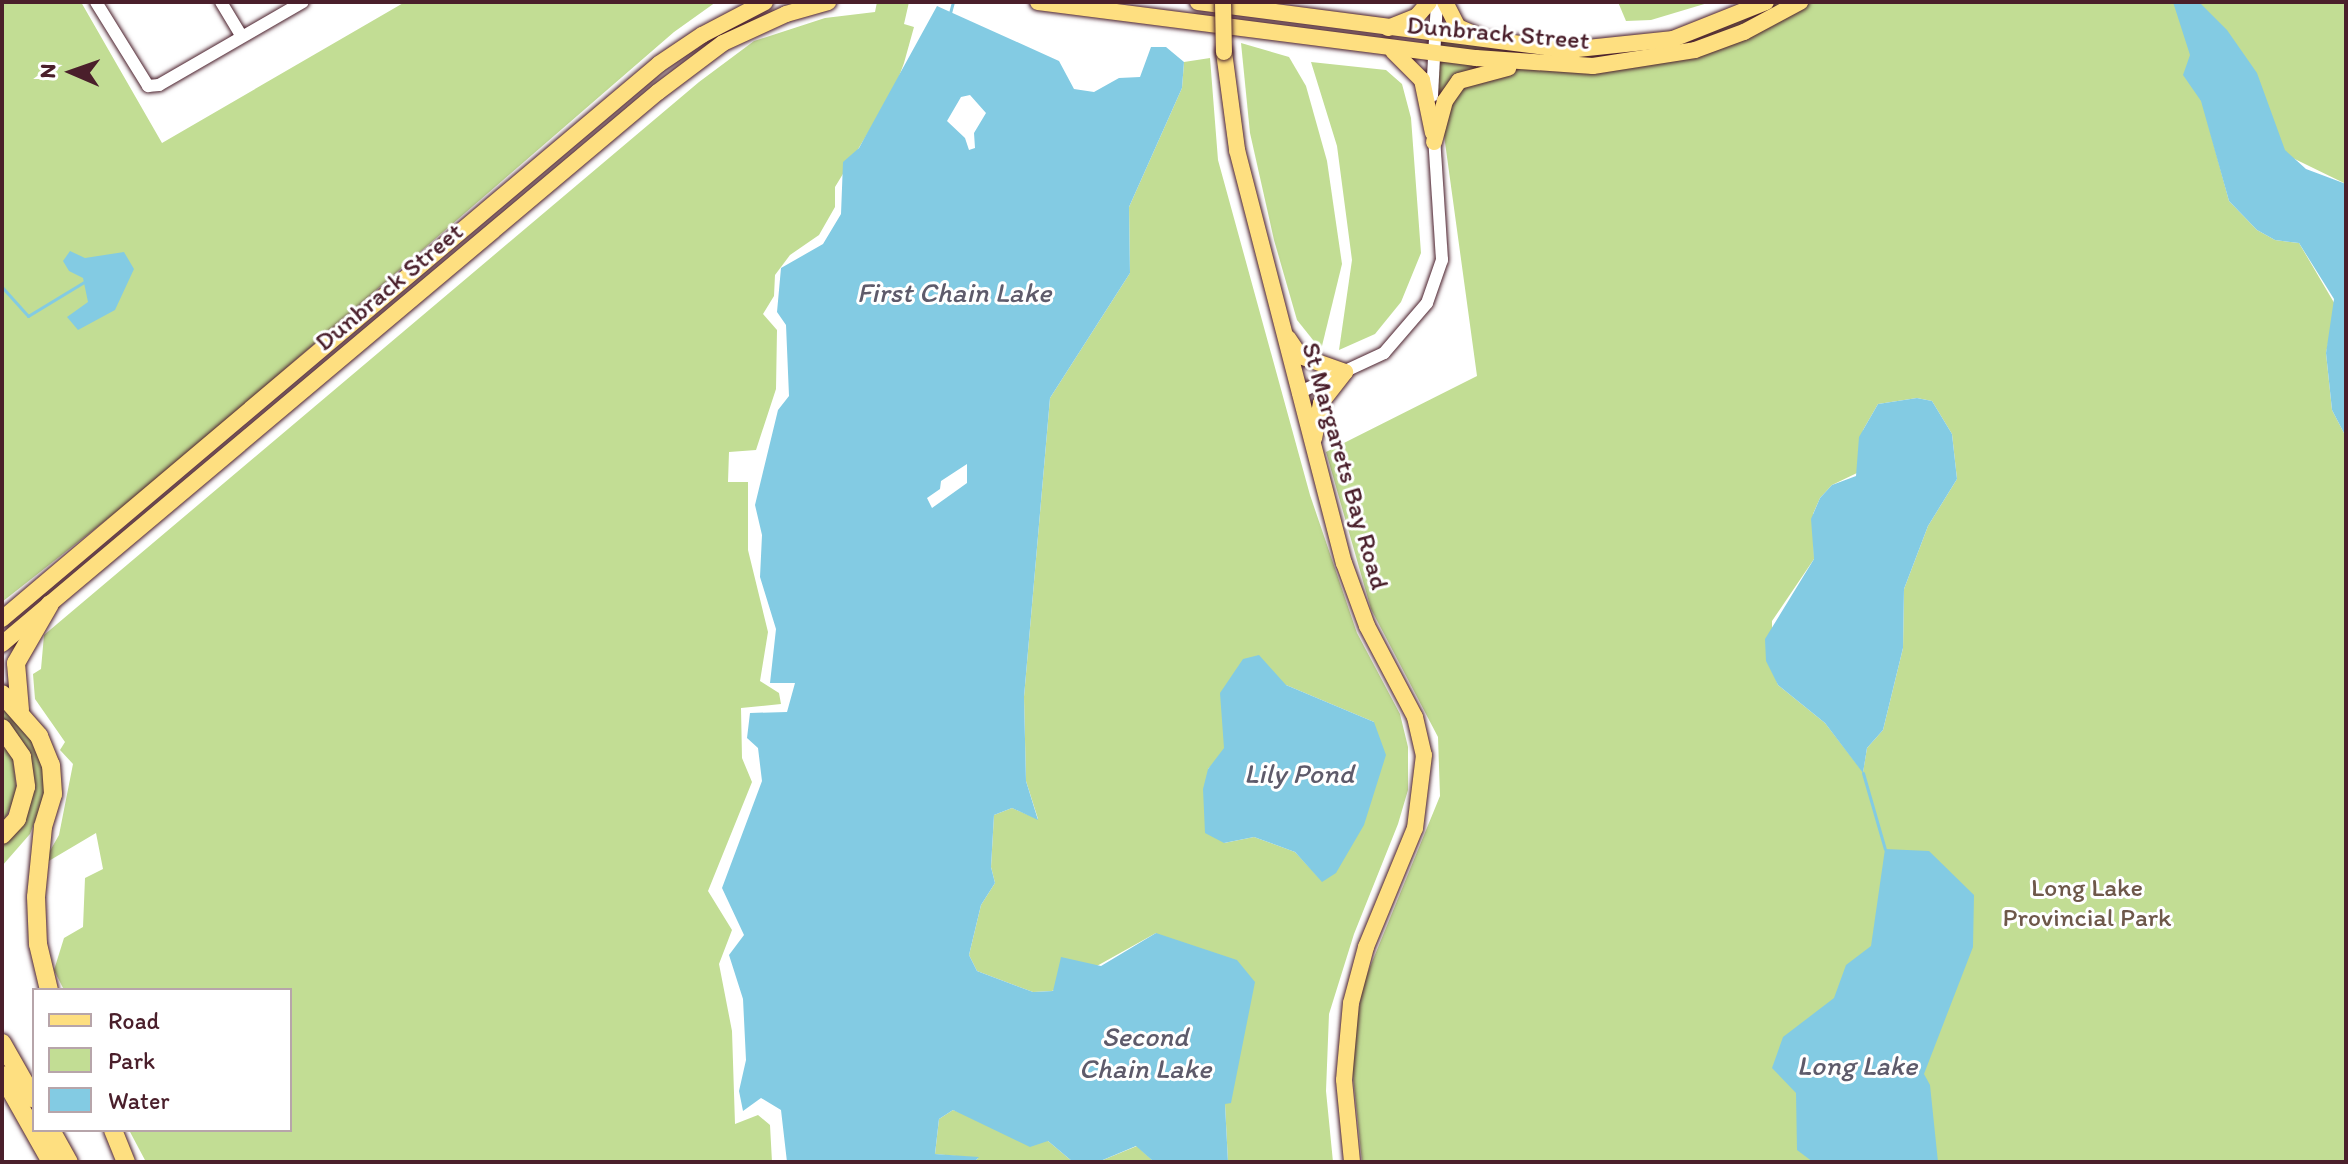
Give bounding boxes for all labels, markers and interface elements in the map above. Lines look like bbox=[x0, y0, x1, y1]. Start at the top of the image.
street label: Dunbrack Street bbox=[1406, 9, 1590, 57]
north arrow bbox=[32, 32, 112, 112]
text: N bbox=[34, 63, 61, 79]
street label: Dunbrack Street bbox=[309, 216, 469, 358]
water label: First Chain Lake bbox=[857, 275, 1051, 309]
street label: St Margarets Bay Road bbox=[1295, 339, 1395, 593]
water label: Lily Pond bbox=[1245, 756, 1353, 790]
park label: Long Lake Provincial Park bbox=[2003, 872, 2171, 934]
legend bbox=[32, 988, 292, 1132]
text: Road bbox=[108, 1006, 160, 1035]
water label: Second Chain Lake bbox=[1079, 1019, 1211, 1085]
text: Park bbox=[108, 1046, 155, 1075]
water label: Long Lake bbox=[1796, 1048, 1918, 1082]
text: Water bbox=[108, 1086, 170, 1115]

